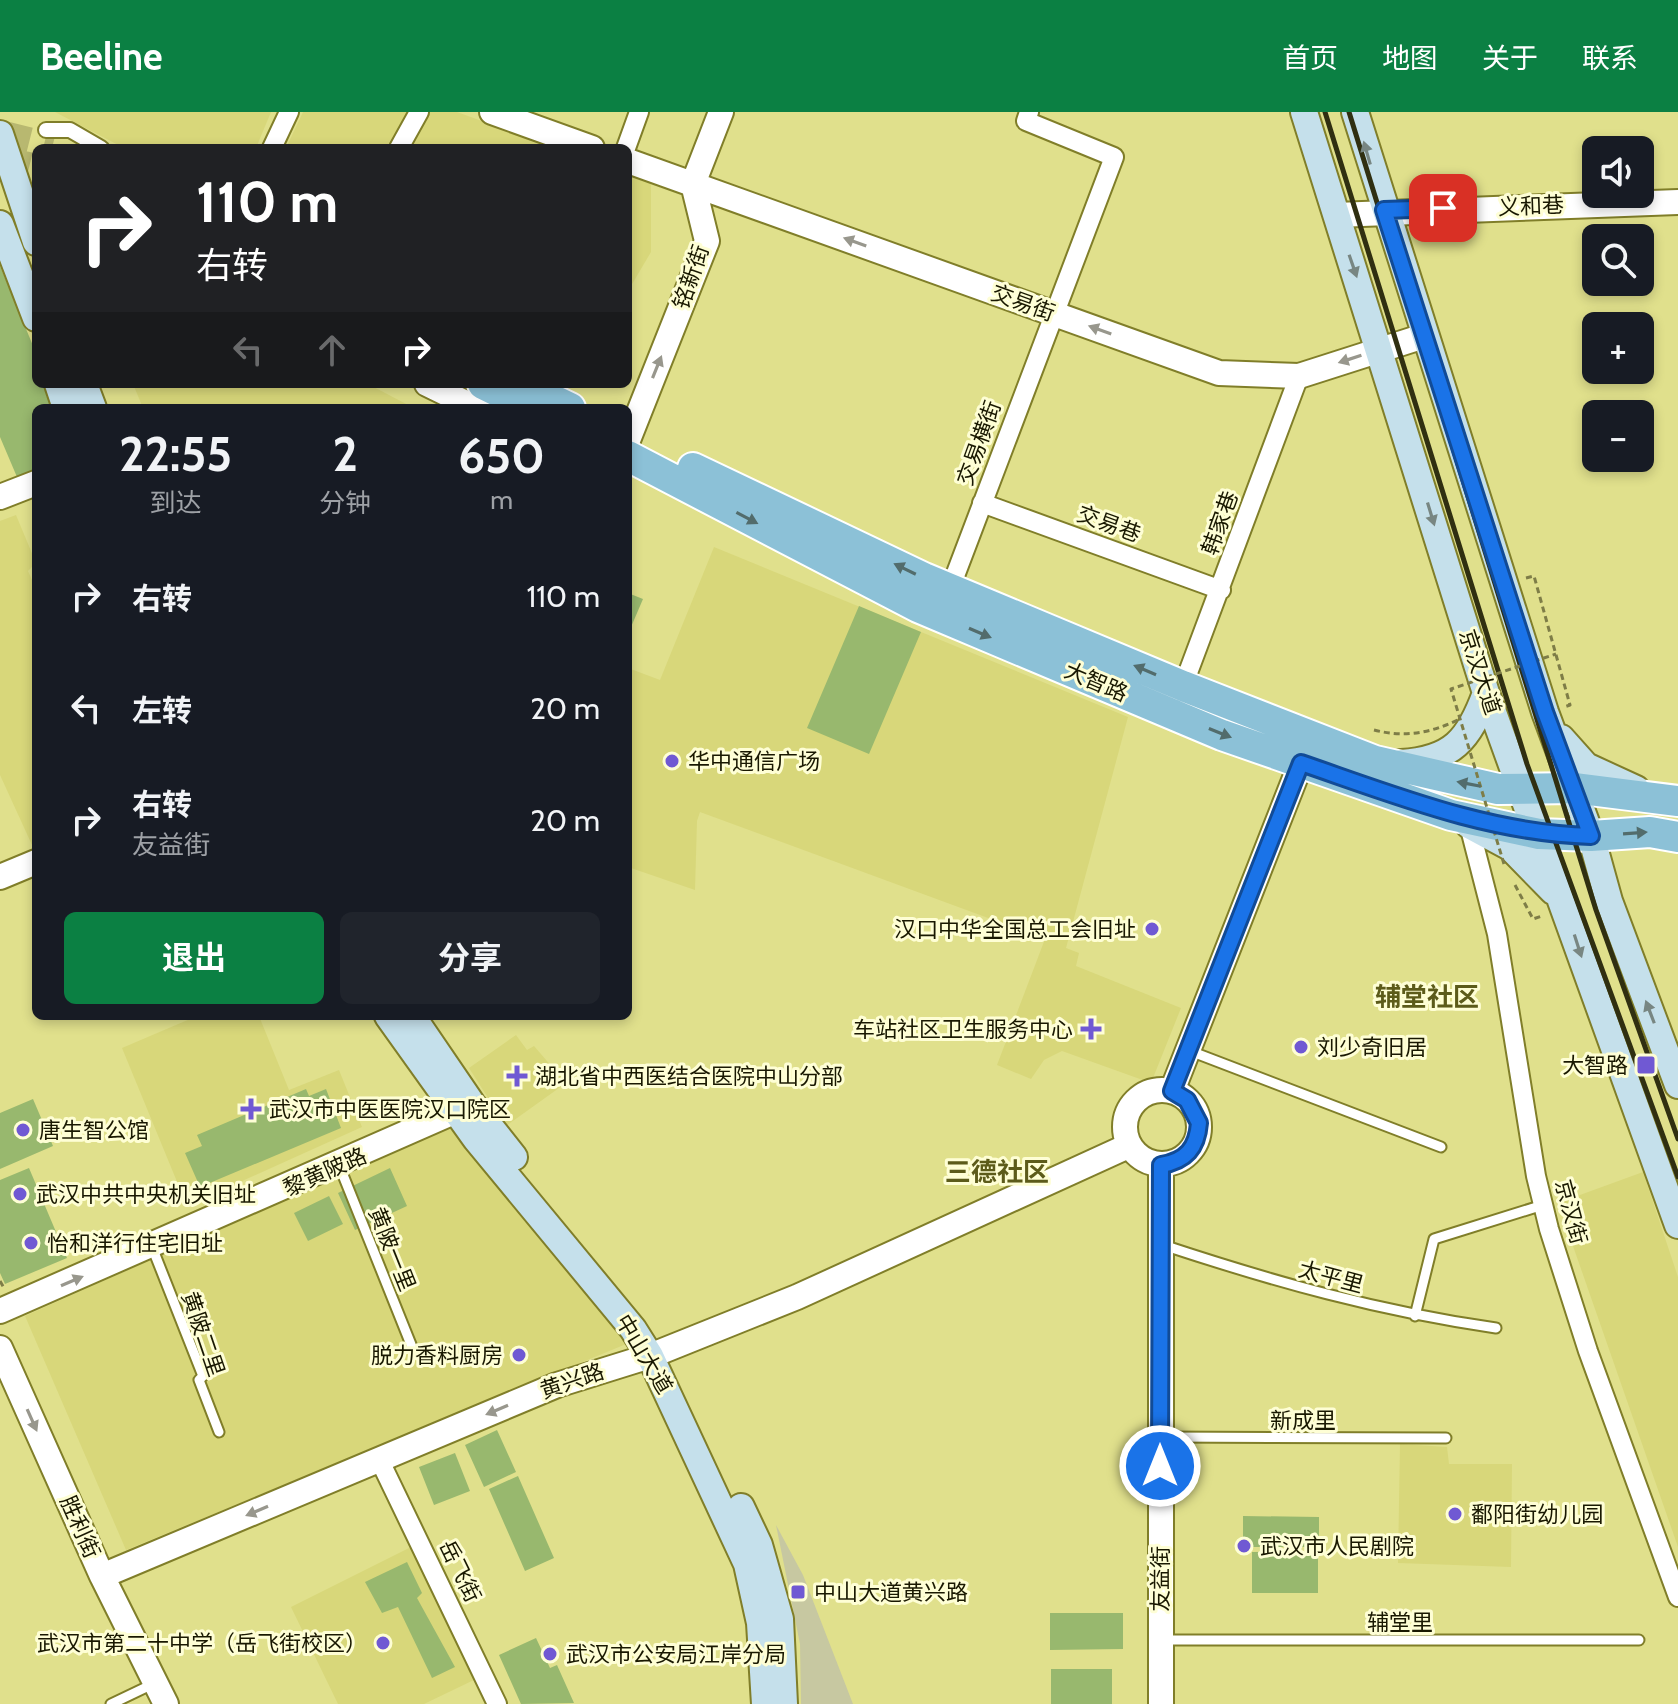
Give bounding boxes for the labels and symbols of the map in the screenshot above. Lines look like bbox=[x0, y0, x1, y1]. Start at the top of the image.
one-way arrow bbox=[1360, 141, 1373, 165]
pin bbox=[1409, 174, 1477, 242]
street label: 义和巷 bbox=[1498, 191, 1564, 221]
one-way arrow bbox=[843, 236, 867, 248]
street label: 铭新街 bbox=[667, 241, 715, 313]
one-way arrow bbox=[1347, 255, 1359, 279]
street label: 交易街 bbox=[987, 279, 1059, 327]
one-way arrow bbox=[1088, 324, 1112, 336]
one-way arrow bbox=[1337, 353, 1361, 366]
one-way arrow bbox=[651, 355, 664, 379]
street label: 交易横街 bbox=[951, 397, 1007, 489]
street label: 韩家巷 bbox=[1196, 487, 1244, 559]
street label: 交易巷 bbox=[1073, 500, 1145, 548]
one-way arrow bbox=[1425, 503, 1438, 527]
one-way arrow bbox=[735, 511, 758, 524]
one-way arrow bbox=[893, 562, 917, 576]
street label: 京汉大道 bbox=[1454, 626, 1506, 718]
one-way arrow bbox=[968, 627, 992, 640]
street label: 大智路 bbox=[1060, 657, 1132, 707]
one-way arrow bbox=[1133, 664, 1156, 677]
one-way arrow bbox=[1208, 727, 1232, 740]
place label: 华中通信广场 bbox=[688, 748, 820, 775]
marker: 华中通信广场 bbox=[663, 752, 681, 770]
one-way arrow bbox=[1456, 777, 1481, 789]
one-way arrow bbox=[1623, 826, 1648, 839]
place label: 汉口中华全国总工会旧址 bbox=[894, 916, 1136, 943]
marker: 汉口中华全国总工会旧址 bbox=[1143, 920, 1161, 938]
one-way arrow bbox=[1573, 934, 1585, 958]
district label: 辅堂社区 bbox=[1375, 981, 1479, 1013]
one-way arrow bbox=[1644, 999, 1656, 1023]
place label: 车站社区卫生服务中心 bbox=[853, 1016, 1073, 1043]
marker: 车站社区卫生服务中心 bbox=[1080, 1018, 1102, 1040]
place label: 刘少奇旧居 bbox=[1317, 1034, 1427, 1061]
marker: 刘少奇旧居 bbox=[1292, 1038, 1310, 1056]
place label: 大智路 bbox=[1562, 1052, 1628, 1079]
marker: 大智路 bbox=[1635, 1054, 1657, 1076]
place label: 湖北省中西医结合医院中山分部 bbox=[535, 1063, 843, 1090]
marker: 湖北省中西医结合医院中山分部 bbox=[506, 1065, 528, 1087]
place label: 武汉市中医医院汉口院区 bbox=[269, 1096, 511, 1123]
marker: 武汉市中医医院汉口院区 bbox=[240, 1098, 262, 1120]
place label: 唐生智公馆 bbox=[39, 1117, 149, 1144]
marker: 唐生智公馆 bbox=[14, 1121, 32, 1139]
street label: 黎黄陂路 bbox=[279, 1142, 371, 1202]
district label: 三德社区 bbox=[945, 1156, 1049, 1188]
street label: 京汉街 bbox=[1549, 1177, 1593, 1247]
place label: 武汉中共中央机关旧址 bbox=[36, 1181, 256, 1208]
marker: 武汉中共中央机关旧址 bbox=[11, 1185, 29, 1203]
street label: 黄陂一里 bbox=[363, 1203, 421, 1295]
place label: 怡和洋行住宅旧址 bbox=[47, 1230, 223, 1257]
marker: 怡和洋行住宅旧址 bbox=[22, 1234, 40, 1252]
street label: 太平里 bbox=[1296, 1255, 1366, 1299]
one-way arrow bbox=[60, 1274, 84, 1287]
street label: 黄陂二里 bbox=[176, 1288, 230, 1380]
street label: 中山大道 bbox=[610, 1309, 678, 1399]
place label: 脱力香料厨房 bbox=[371, 1342, 503, 1369]
marker: 脱力香料厨房 bbox=[510, 1346, 528, 1364]
street label: 黄兴路 bbox=[536, 1357, 608, 1405]
one-way arrow bbox=[485, 1404, 509, 1417]
street label: 新成里 bbox=[1270, 1407, 1336, 1434]
one-way arrow bbox=[25, 1408, 39, 1431]
position arrow bbox=[1118, 1424, 1202, 1508]
street label: 胜利街 bbox=[54, 1491, 106, 1563]
place label: 鄱阳街幼儿园 bbox=[1471, 1501, 1603, 1528]
one-way arrow bbox=[245, 1504, 269, 1517]
marker: 鄱阳街幼儿园 bbox=[1446, 1505, 1464, 1523]
place label: 武汉市人民剧院 bbox=[1260, 1533, 1414, 1560]
street label: 岳飞街 bbox=[433, 1535, 487, 1607]
marker: 武汉市人民剧院 bbox=[1235, 1537, 1253, 1555]
street label: 友益街 bbox=[1147, 1546, 1174, 1612]
place label: 中山大道黄兴路 bbox=[814, 1579, 968, 1606]
marker: 中山大道黄兴路 bbox=[789, 1583, 807, 1601]
street label: 辅堂里 bbox=[1367, 1609, 1433, 1636]
place label: 武汉市第二十中学（岳飞街校区） bbox=[37, 1630, 367, 1657]
marker: 武汉市第二十中学（岳飞街校区） bbox=[374, 1634, 392, 1652]
place label: 武汉市公安局江岸分局 bbox=[566, 1641, 786, 1668]
marker: 武汉市公安局江岸分局 bbox=[541, 1645, 559, 1663]

